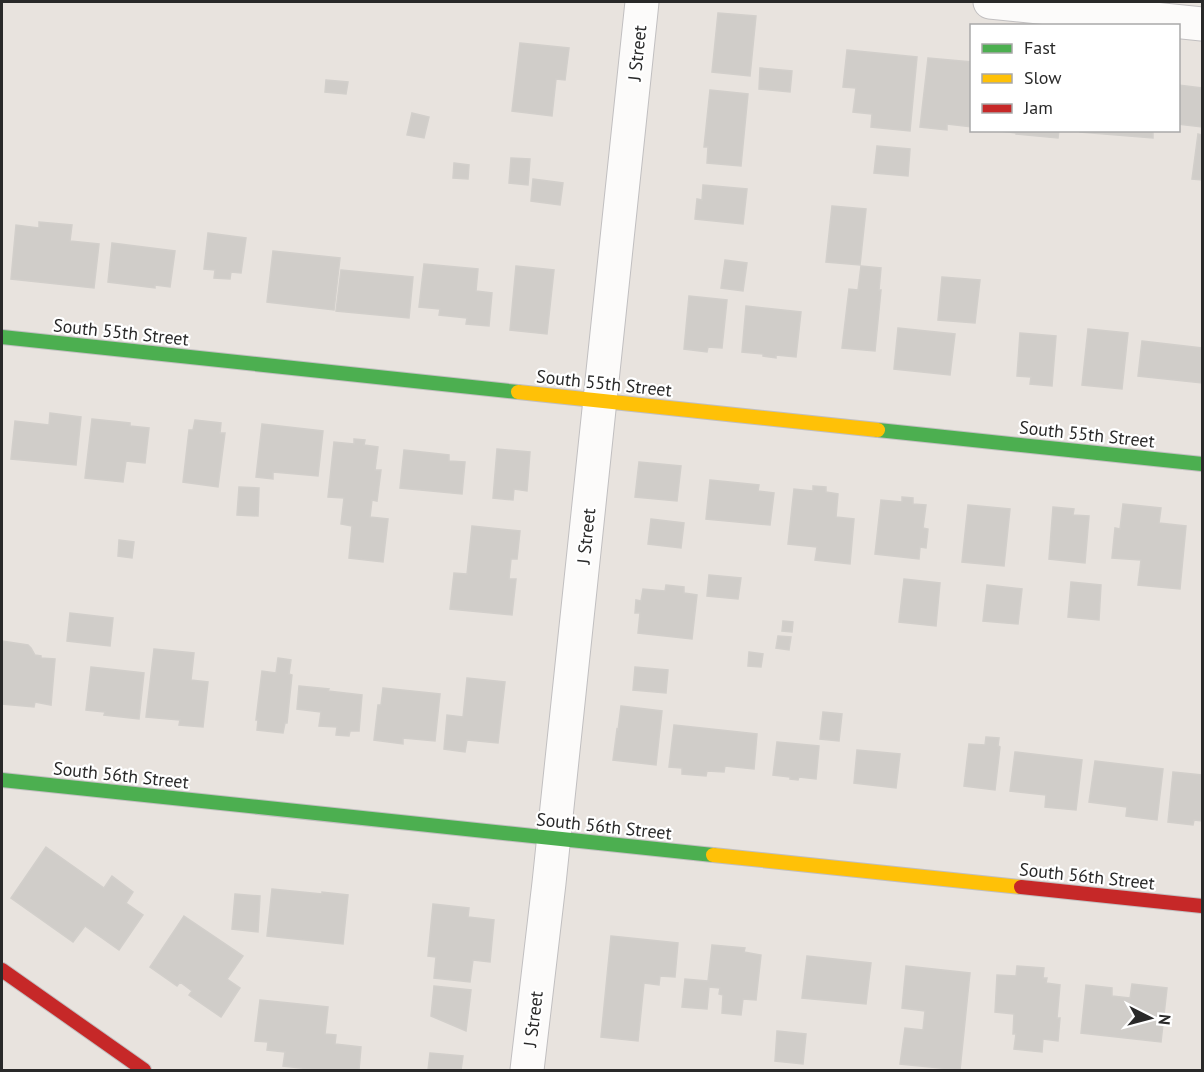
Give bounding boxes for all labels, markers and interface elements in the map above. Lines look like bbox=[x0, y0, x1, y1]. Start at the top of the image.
street label: J Street bbox=[623, 24, 651, 83]
legend bbox=[970, 24, 1180, 132]
text: Fast bbox=[1024, 36, 1056, 59]
text: Slow bbox=[1024, 66, 1062, 89]
text: Jam bbox=[1023, 96, 1053, 119]
street label: South 55th Street bbox=[52, 313, 190, 351]
street label: South 55th Street bbox=[535, 364, 673, 402]
street label: South 55th Street bbox=[1018, 415, 1156, 453]
street label: J Street bbox=[572, 507, 600, 566]
street label: South 56th Street bbox=[52, 756, 190, 794]
street label: South 56th Street bbox=[535, 807, 673, 845]
street label: South 56th Street bbox=[1018, 857, 1156, 895]
north arrow bbox=[1120, 988, 1180, 1048]
street label: J Street bbox=[518, 990, 548, 1049]
text: N bbox=[1154, 1013, 1175, 1026]

